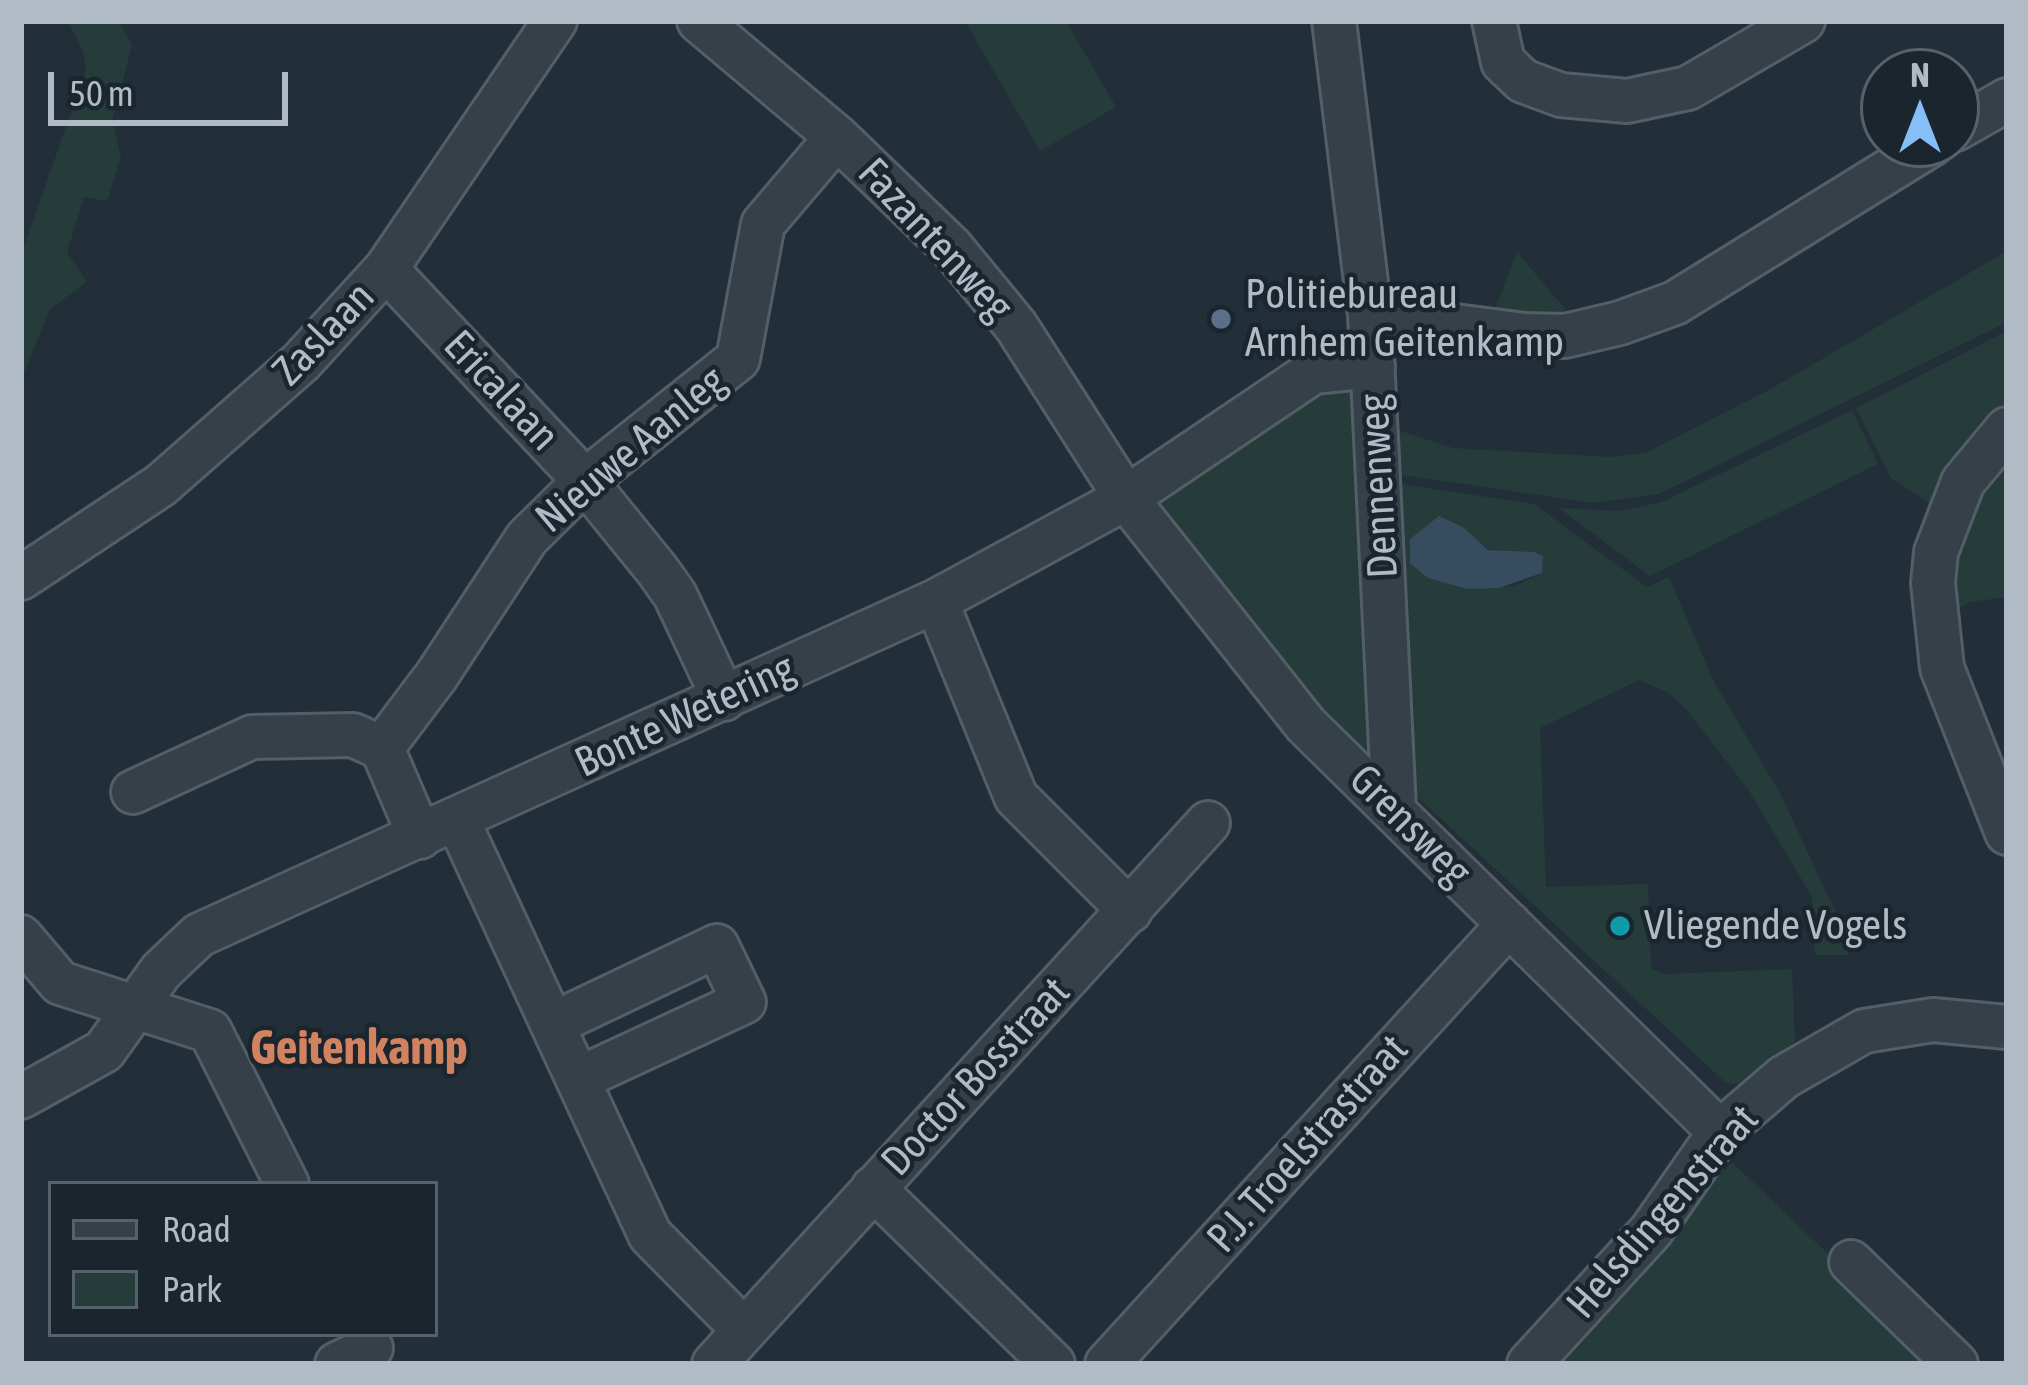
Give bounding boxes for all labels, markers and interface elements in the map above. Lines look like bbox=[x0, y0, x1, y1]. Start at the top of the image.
scale bar bbox=[54, 48, 294, 122]
north arrow bbox=[1860, 48, 1980, 168]
text: N bbox=[1910, 56, 1930, 94]
text: 50 m bbox=[69, 72, 134, 114]
street label: Fazantenweg bbox=[847, 148, 1023, 332]
place label: Politiebureau Arnhem Geitenkamp bbox=[1245, 270, 1564, 368]
street label: Zaslaan bbox=[263, 272, 385, 396]
marker: Politiebureau Arnhem Geitenkamp bbox=[1208, 306, 1234, 332]
street label: Ericalaan bbox=[433, 321, 569, 461]
street label: Nieuwe Aanleg bbox=[526, 356, 736, 544]
street label: Dennenweg bbox=[1349, 393, 1409, 579]
street label: Bonte Wetering bbox=[567, 643, 803, 789]
street label: Grensweg bbox=[1339, 755, 1481, 897]
place label: Vliegende Vogels bbox=[1644, 901, 1907, 951]
marker: Vliegende Vogels bbox=[1607, 913, 1633, 939]
street label: Doctor Bosstraat bbox=[871, 967, 1081, 1187]
district label: Geitenkamp bbox=[250, 1020, 468, 1078]
street label: P.J. Troelstrastraat bbox=[1197, 1025, 1419, 1263]
street label: Helsdingenstraat bbox=[1557, 1095, 1769, 1329]
legend bbox=[48, 1181, 438, 1337]
text: Road bbox=[162, 1208, 231, 1250]
text: Park bbox=[162, 1268, 222, 1310]

